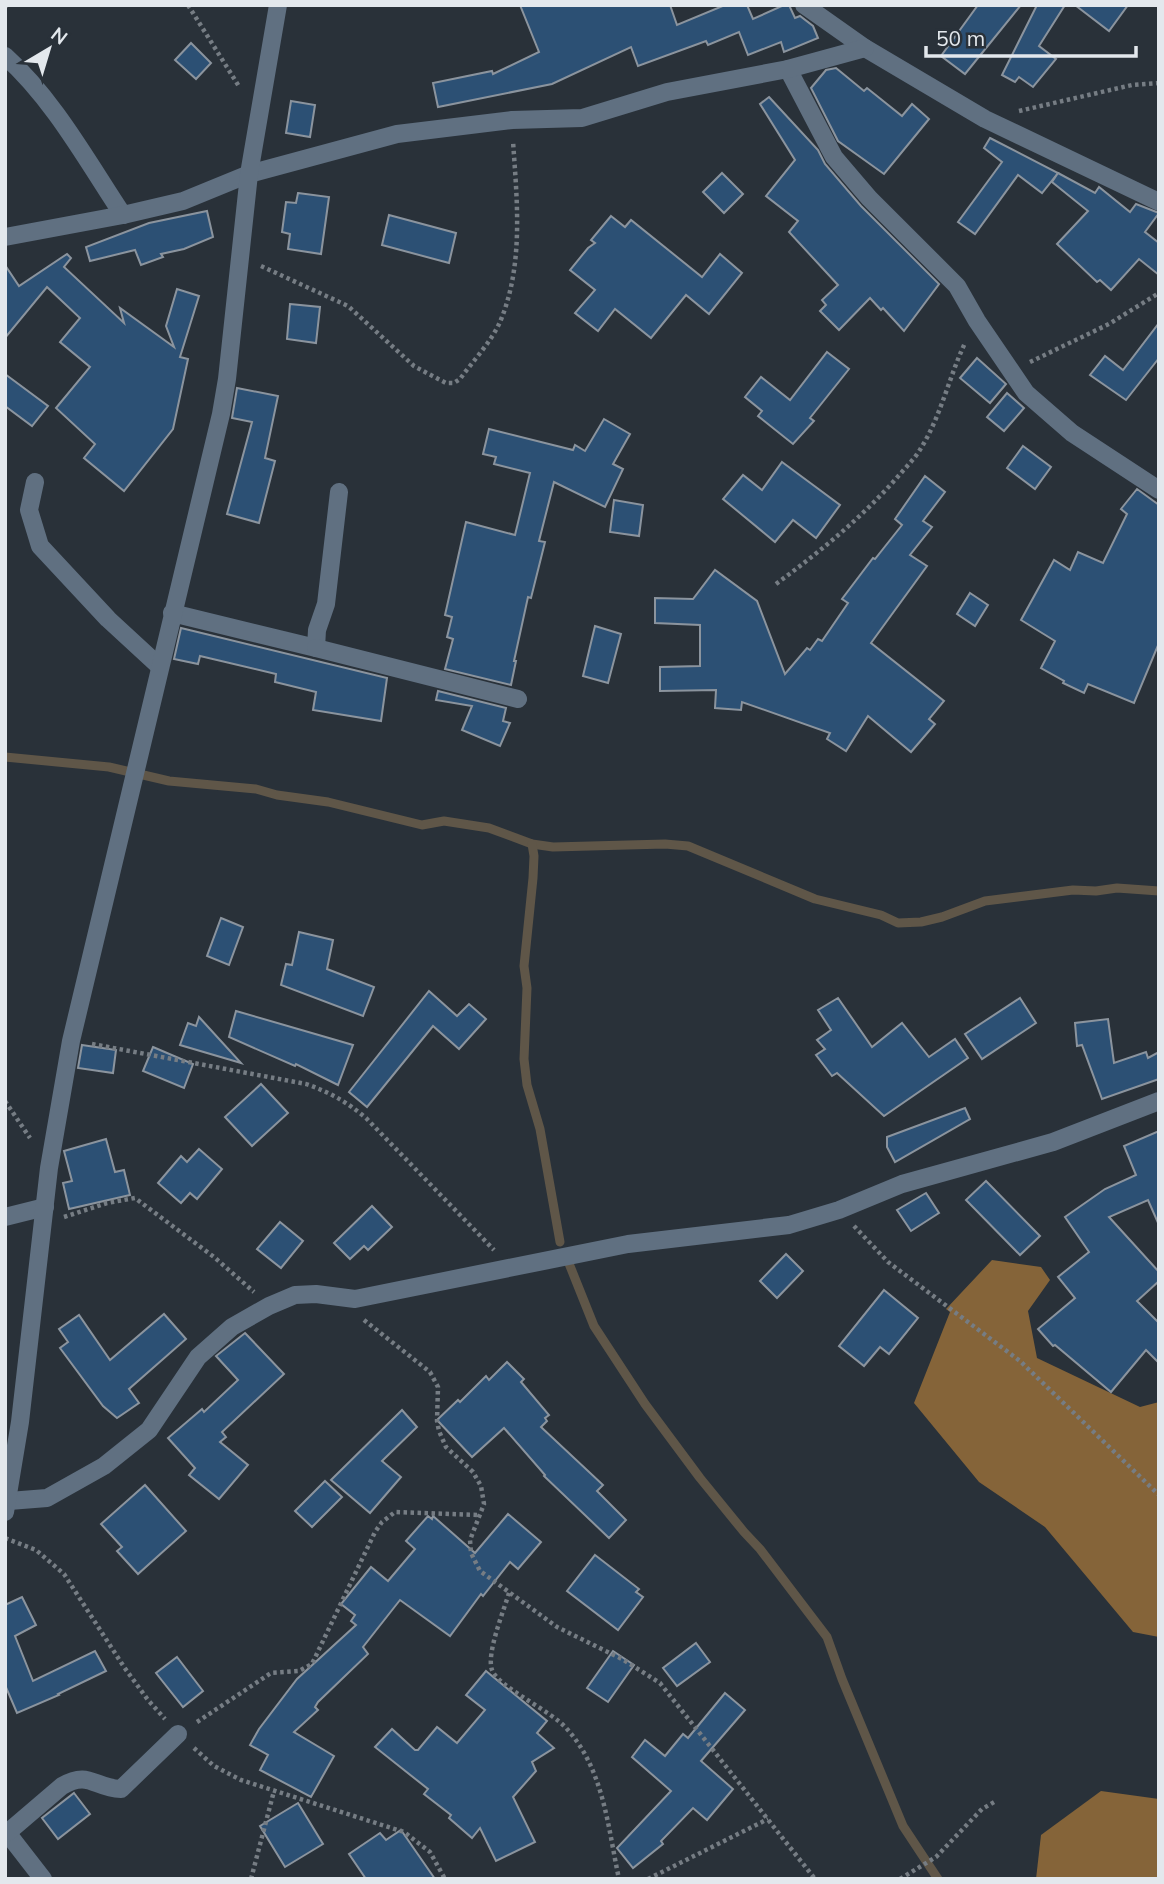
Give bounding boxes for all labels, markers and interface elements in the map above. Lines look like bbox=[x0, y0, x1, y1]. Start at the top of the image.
north arrow bbox=[14, 14, 84, 84]
scale bar bbox=[926, 14, 1136, 58]
text: N bbox=[46, 22, 73, 49]
text: 50 m bbox=[936, 25, 985, 51]

